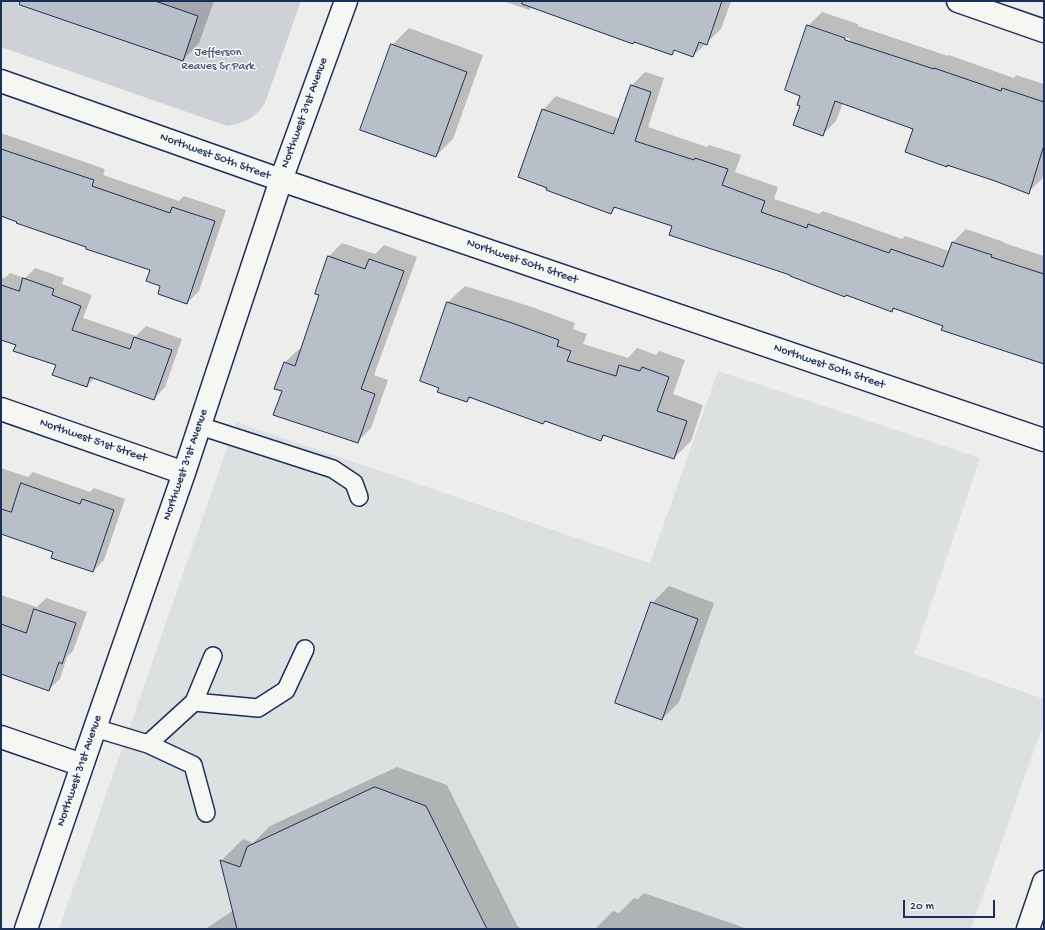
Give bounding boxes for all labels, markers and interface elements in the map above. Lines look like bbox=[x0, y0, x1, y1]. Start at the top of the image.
park label: Jefferson Reaves Sr Park bbox=[181, 46, 255, 74]
street label: Northwest 31st Avenue bbox=[278, 56, 332, 170]
street label: Northwest 50th Street bbox=[158, 130, 272, 184]
street label: Northwest 50th Street bbox=[465, 236, 579, 288]
street label: Northwest 50th Street bbox=[772, 341, 886, 393]
street label: Northwest 31st Avenue bbox=[160, 408, 212, 522]
street label: Northwest 51st Street bbox=[37, 416, 149, 466]
street label: Northwest 31st Avenue bbox=[54, 714, 106, 828]
scale bar bbox=[905, 892, 997, 918]
text: 20 m bbox=[910, 900, 934, 914]

